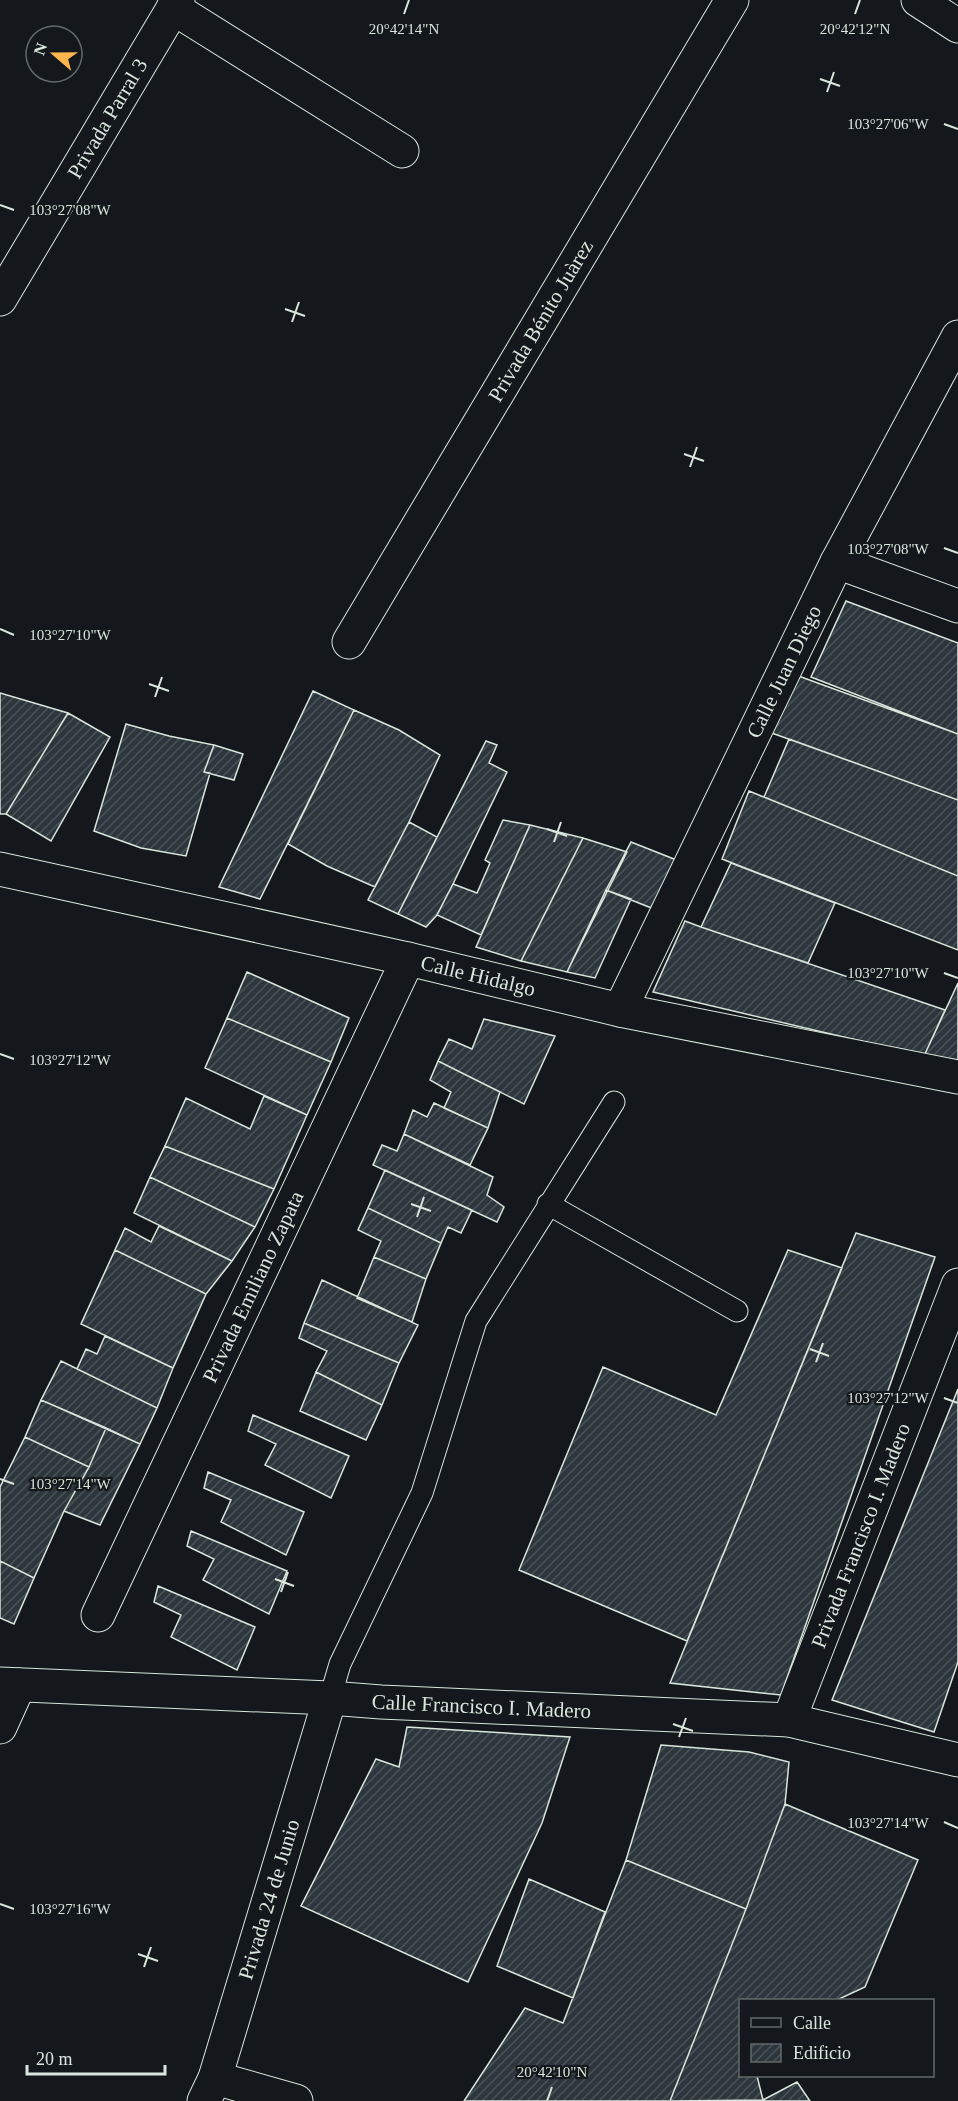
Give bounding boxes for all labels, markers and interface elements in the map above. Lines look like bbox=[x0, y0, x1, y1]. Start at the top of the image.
text: 20°42'14"N bbox=[369, 21, 439, 37]
text: 20°42'12"N bbox=[820, 21, 890, 37]
north arrow bbox=[24, 24, 84, 84]
text: N bbox=[30, 40, 50, 57]
street label: Privada Parral 3 bbox=[62, 54, 152, 183]
text: 103°27'06"W bbox=[847, 116, 930, 132]
text: 103°27'08"W bbox=[29, 202, 112, 218]
street label: Privada Bénito Juàrez bbox=[483, 235, 598, 406]
text: 103°27'08"W bbox=[847, 541, 930, 557]
street label: Calle Juan Diego bbox=[742, 601, 826, 742]
text: 103°27'10"W bbox=[29, 627, 112, 643]
street label: Calle Hidalgo bbox=[418, 951, 538, 1001]
text: 103°27'10"W bbox=[847, 965, 930, 981]
text: 103°27'12"W bbox=[29, 1052, 112, 1068]
street label: Privada Emiliano Zapata bbox=[198, 1187, 309, 1386]
text: 103°27'12"W bbox=[847, 1390, 930, 1406]
street label: Privada Francisco I. Madero bbox=[806, 1420, 915, 1651]
text: 103°27'14"W bbox=[29, 1476, 112, 1492]
street label: Calle Francisco I. Madero bbox=[371, 1689, 592, 1723]
text: 103°27'14"W bbox=[847, 1815, 930, 1831]
street label: Privada 24 de Junio bbox=[233, 1816, 305, 1983]
text: 103°27'16"W bbox=[29, 1901, 112, 1917]
legend bbox=[739, 1999, 934, 2077]
text: Calle bbox=[793, 2013, 831, 2033]
scale bar bbox=[27, 2038, 165, 2076]
text: Edificio bbox=[793, 2043, 851, 2063]
text: 20 m bbox=[36, 2049, 73, 2069]
text: 20°42'10"N bbox=[517, 2064, 587, 2080]

